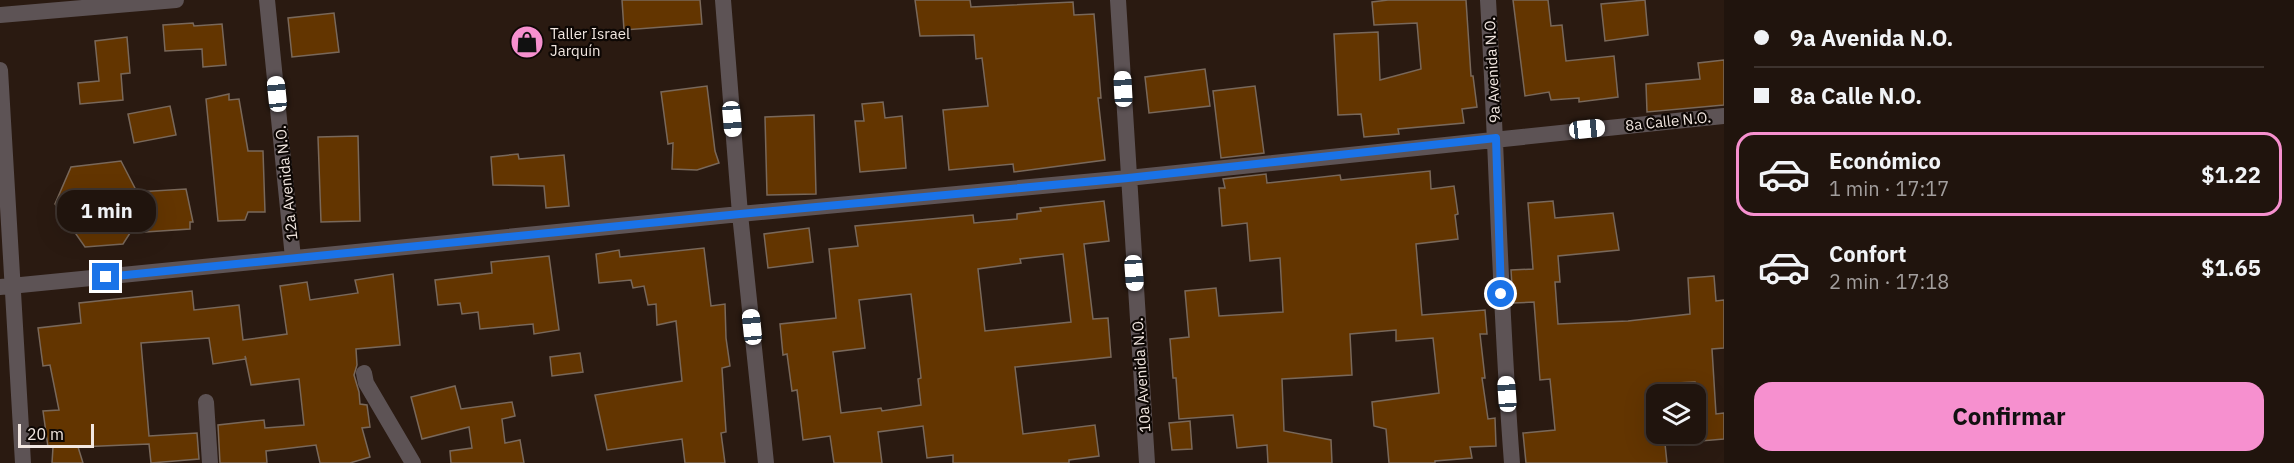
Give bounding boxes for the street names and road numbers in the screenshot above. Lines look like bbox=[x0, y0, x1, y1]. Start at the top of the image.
street label: 9a Avenida N.O. bbox=[1480, 16, 1504, 124]
street label: 8a Calle N.O. bbox=[1624, 107, 1712, 135]
street label: 12a Avenida N.O. bbox=[271, 125, 301, 241]
street label: 10a Avenida N.O. bbox=[1127, 317, 1155, 433]

